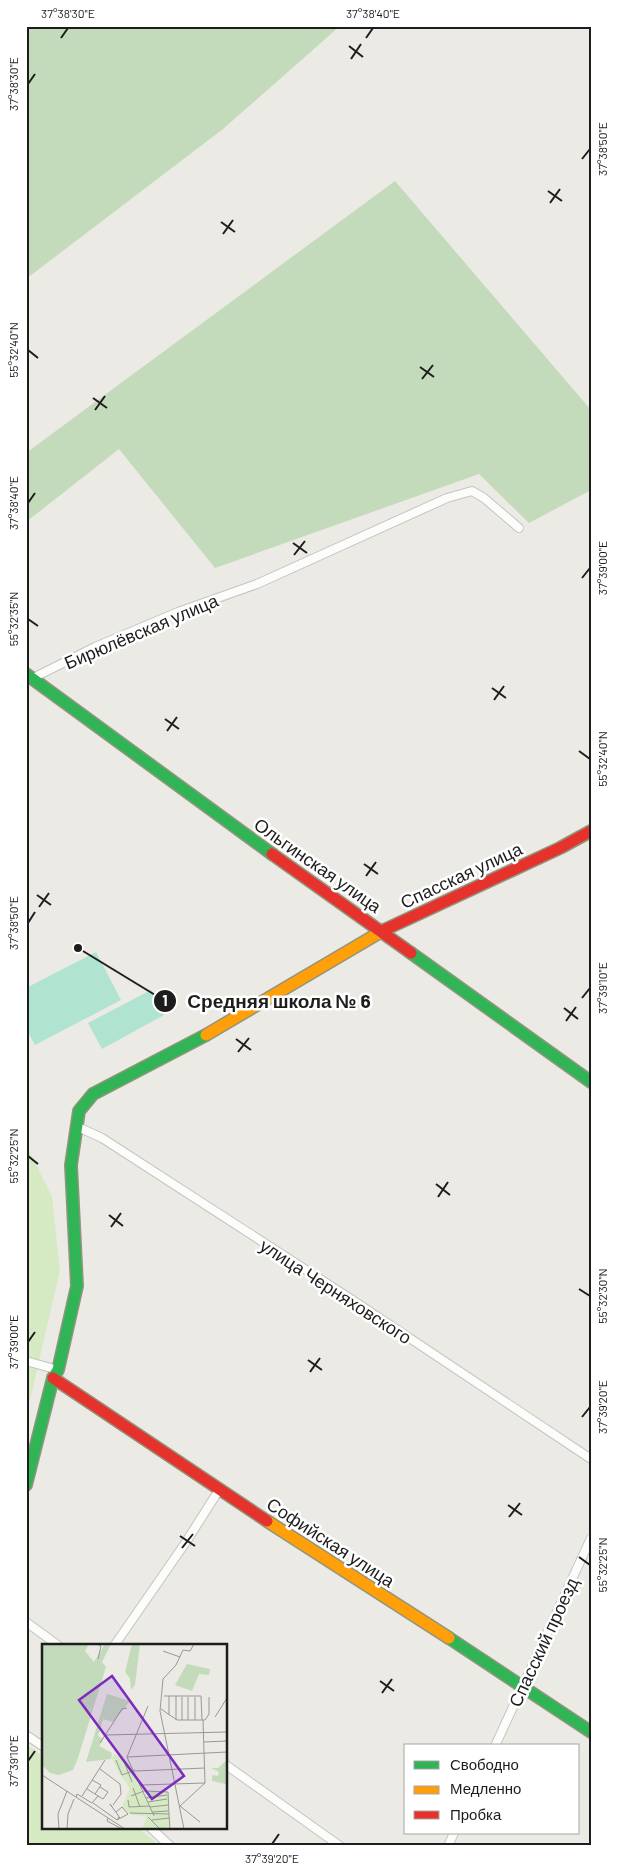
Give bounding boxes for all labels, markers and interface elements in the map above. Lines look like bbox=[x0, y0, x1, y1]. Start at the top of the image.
text: 37°38'30"E bbox=[41, 6, 95, 20]
text: 37°38'40"E bbox=[346, 6, 400, 20]
text: 37°38'30"E bbox=[6, 57, 20, 111]
text: 37°38'50"E bbox=[595, 122, 609, 176]
text: 55°32'40"N bbox=[6, 322, 20, 378]
text: 37°38'40"E bbox=[6, 476, 20, 530]
text: 37°39'00"E bbox=[595, 541, 609, 595]
street label: Бирюлёвская улица bbox=[61, 588, 222, 673]
text: 55°32'35"N bbox=[6, 592, 20, 646]
text: 55°32'40"N bbox=[595, 731, 609, 787]
street label: Ольгинская улица bbox=[250, 813, 387, 918]
street label: Спасская улица bbox=[397, 837, 526, 913]
text: 37°38'50"E bbox=[6, 896, 20, 950]
text: 37°39'10"E bbox=[595, 962, 609, 1014]
callout: Средняя школа № 6 bbox=[152, 984, 380, 1018]
text: Средняя школа № 6 bbox=[187, 989, 371, 1012]
text: 1 bbox=[162, 991, 168, 1009]
text: 55°32'25"N bbox=[6, 1129, 20, 1183]
street label: улица Черняховского bbox=[256, 1234, 416, 1348]
text: 55°32'30"N bbox=[595, 1268, 609, 1324]
text: 37°39'00"E bbox=[6, 1315, 20, 1369]
text: 37°39'20"E bbox=[595, 1380, 609, 1434]
street label: Софийская улица bbox=[263, 1492, 400, 1592]
text: 55°32'25"N bbox=[595, 1538, 609, 1592]
street label: Спасский проезд bbox=[503, 1573, 583, 1710]
inset map bbox=[42, 1644, 228, 1830]
text: 37°39'10"E bbox=[6, 1735, 20, 1787]
legend bbox=[404, 1744, 580, 1834]
text: Свободно bbox=[450, 1755, 519, 1773]
text: Медленно bbox=[450, 1779, 521, 1797]
text: Пробка bbox=[450, 1805, 502, 1823]
text: 37°39'20"E bbox=[245, 1851, 299, 1865]

